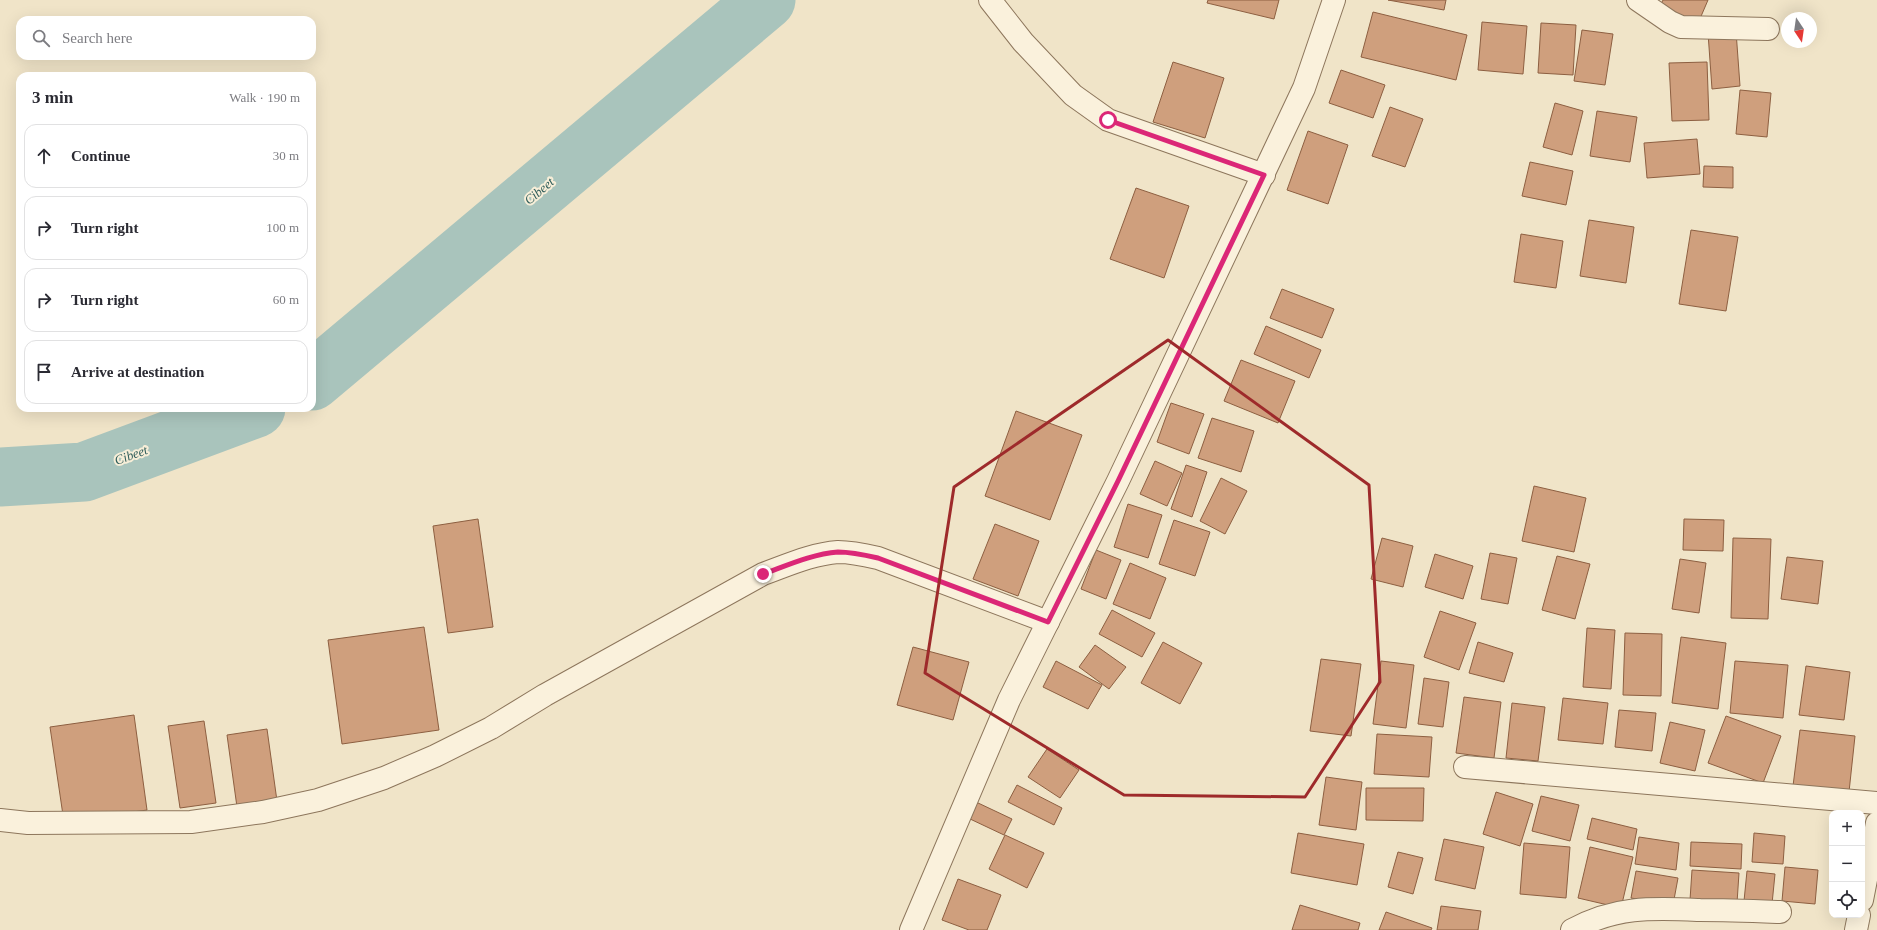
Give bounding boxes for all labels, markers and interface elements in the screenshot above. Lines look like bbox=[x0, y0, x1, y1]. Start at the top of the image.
north arrow bbox=[1781, 12, 1817, 48]
search box bbox=[16, 16, 316, 60]
icon: search bbox=[30, 27, 52, 49]
text: Search here bbox=[62, 30, 132, 46]
text: 3 min bbox=[32, 88, 73, 107]
text: Walk · 190 m bbox=[229, 90, 300, 105]
route start bbox=[1099, 111, 1117, 129]
icon: ahead bbox=[33, 145, 55, 167]
text: Continue bbox=[71, 148, 130, 164]
text: 30 m bbox=[273, 148, 299, 163]
water label: Cibeet bbox=[521, 174, 557, 208]
icon: right bbox=[33, 217, 55, 239]
text: Turn right bbox=[71, 220, 138, 236]
text: 100 m bbox=[266, 220, 299, 235]
icon: right bbox=[33, 289, 55, 311]
text: Turn right bbox=[71, 292, 138, 308]
text: 60 m bbox=[273, 292, 299, 307]
icon: arrive bbox=[33, 361, 55, 383]
text: Arrive at destination bbox=[71, 364, 204, 380]
water label: Cibeet bbox=[112, 442, 150, 468]
route end bbox=[754, 565, 772, 583]
map controls bbox=[1829, 810, 1865, 918]
button: + bbox=[1829, 810, 1865, 846]
button: − bbox=[1829, 846, 1865, 882]
button: locate bbox=[1829, 882, 1865, 918]

